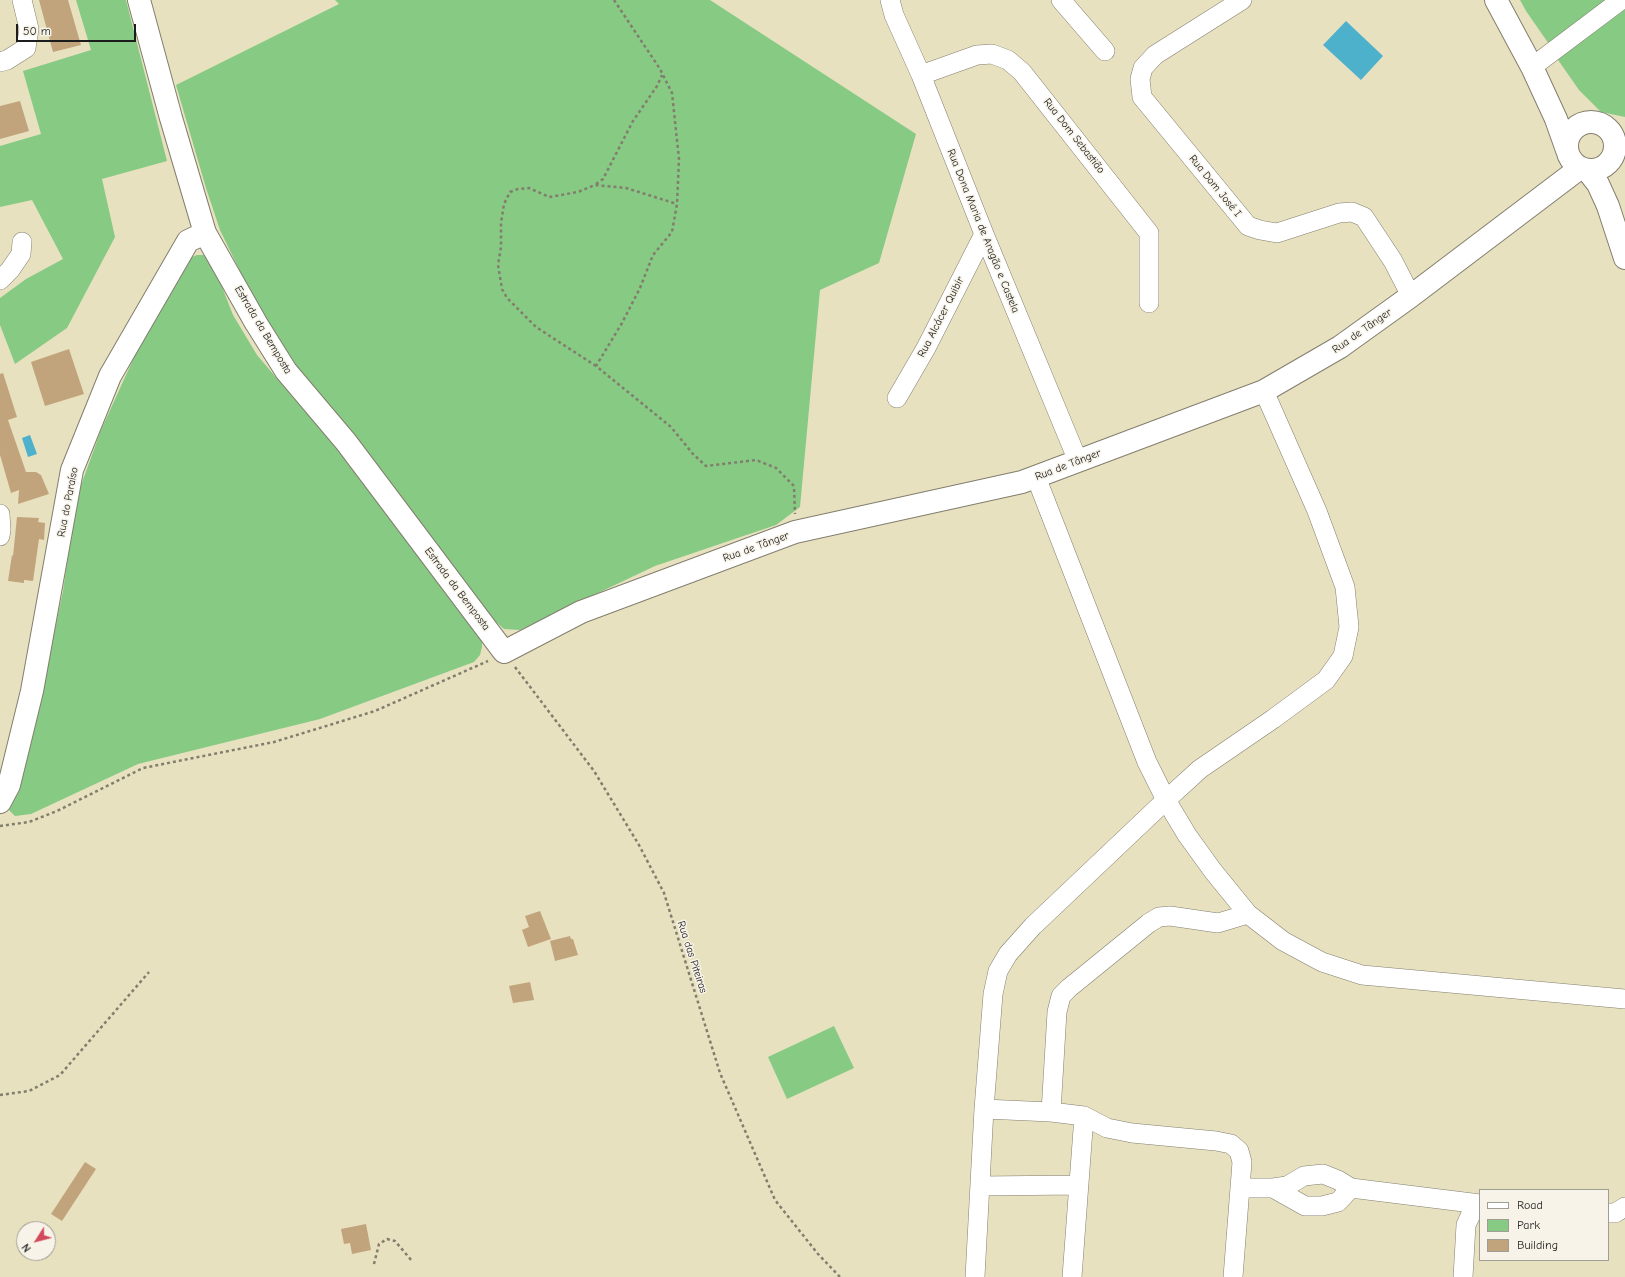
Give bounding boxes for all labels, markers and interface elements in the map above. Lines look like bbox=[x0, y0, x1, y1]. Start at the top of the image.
scale bar bbox=[18, 16, 138, 42]
text: 50 m bbox=[23, 24, 51, 38]
street label: Rua Dom Sebastião bbox=[1041, 96, 1107, 176]
street label: Rua Dona Maria de Aragão e Castela bbox=[944, 147, 1022, 315]
street label: Rua Dom José I bbox=[1186, 152, 1244, 220]
street label: Rua Alcácer Quibir bbox=[915, 274, 967, 360]
street label: Estrada da Bemposta bbox=[231, 283, 295, 377]
street label: Rua de Tânger bbox=[1330, 306, 1394, 356]
street label: Rua de Tânger bbox=[1033, 446, 1103, 484]
street label: Rua do Paraíso bbox=[55, 466, 81, 538]
street label: Rua de Tânger bbox=[721, 529, 791, 565]
street label: Estrada da Bemposta bbox=[421, 545, 493, 633]
street label: Rua das Piteiras bbox=[674, 919, 710, 995]
legend bbox=[1479, 1189, 1609, 1261]
text: Road bbox=[1517, 1198, 1543, 1212]
text: Park bbox=[1517, 1218, 1540, 1232]
north arrow bbox=[16, 1221, 56, 1261]
text: Building bbox=[1517, 1238, 1558, 1252]
text: N bbox=[19, 1241, 34, 1254]

